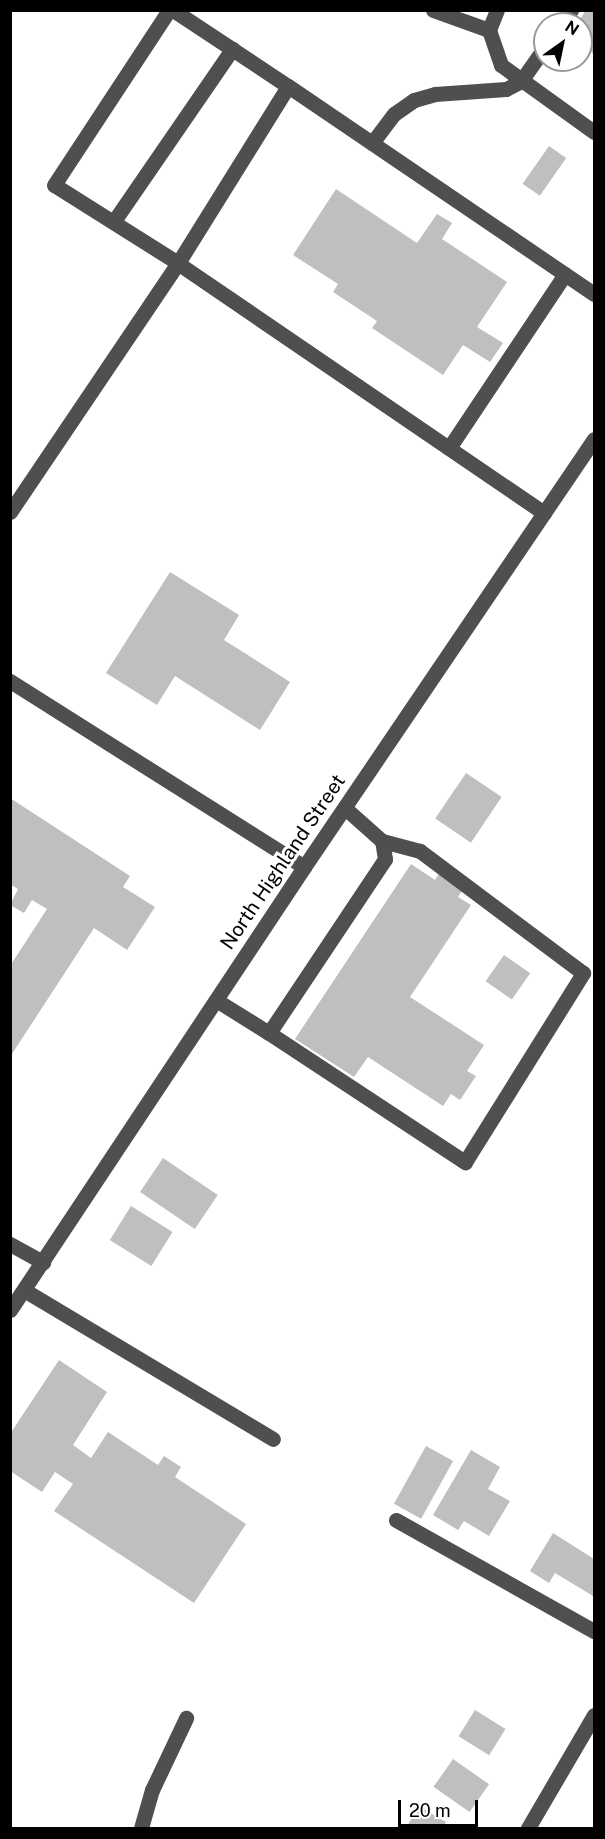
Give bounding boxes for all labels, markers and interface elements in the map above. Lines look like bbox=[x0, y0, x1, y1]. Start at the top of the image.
north arrow bbox=[533, 12, 593, 72]
text: N bbox=[562, 17, 582, 40]
street label: North Highland Street bbox=[215, 770, 351, 954]
scale bar bbox=[401, 1788, 480, 1826]
text: 20 m bbox=[409, 1800, 451, 1821]

